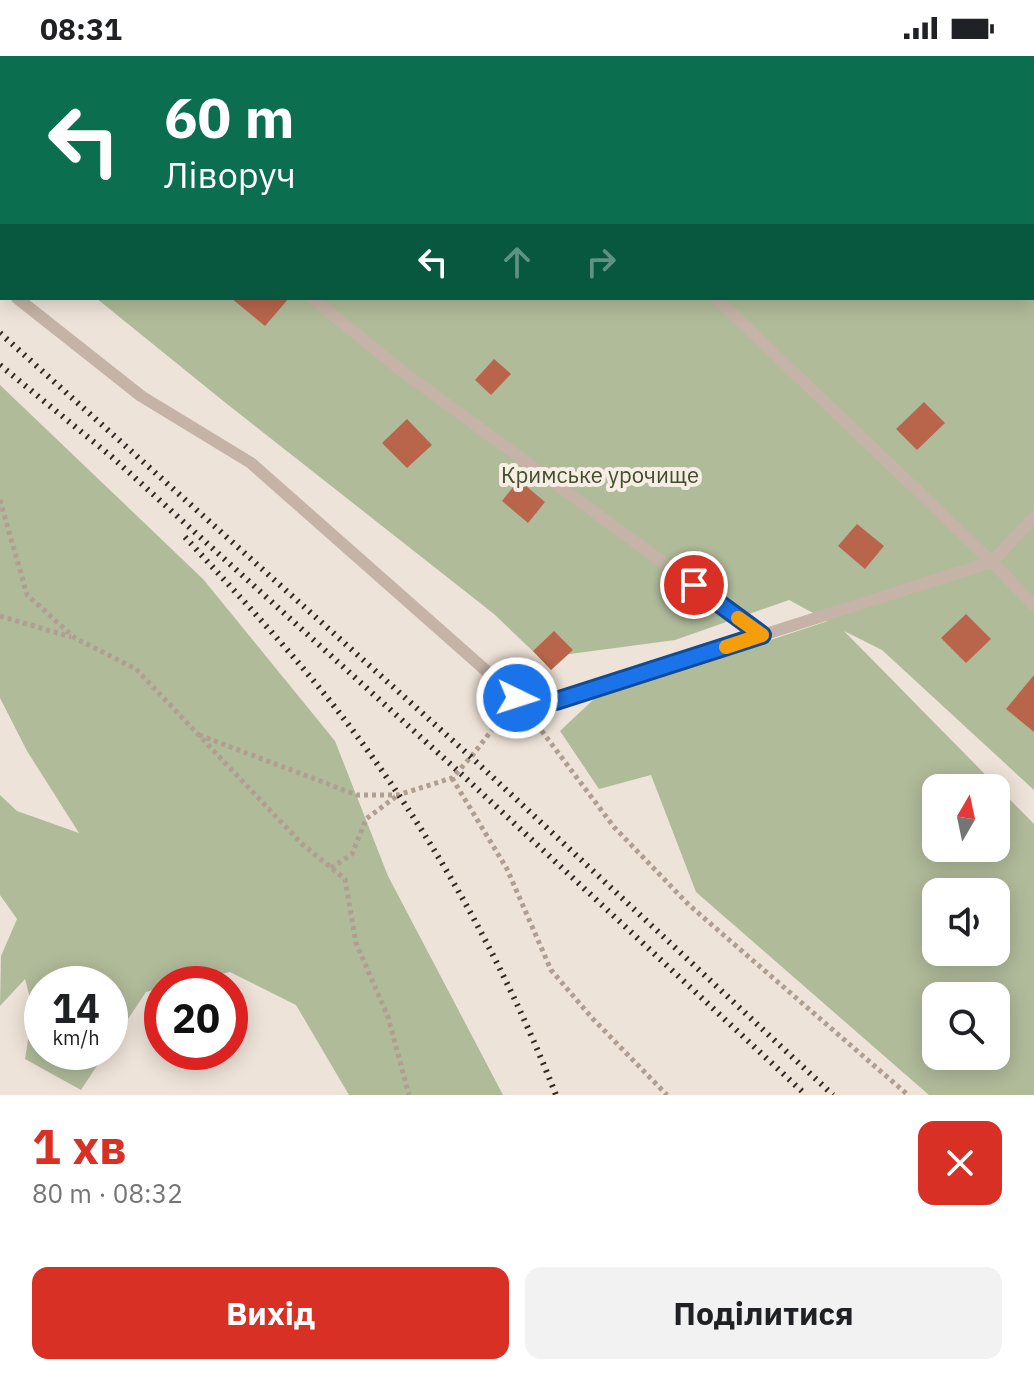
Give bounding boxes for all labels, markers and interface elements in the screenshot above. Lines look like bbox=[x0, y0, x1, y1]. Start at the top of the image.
text: 08:31 bbox=[40, 9, 122, 48]
text: 60 m bbox=[164, 81, 294, 153]
icon: left bbox=[32, 88, 136, 192]
text: Ліворуч bbox=[164, 151, 296, 198]
icon: left bbox=[411, 240, 455, 284]
icon: ahead bbox=[495, 240, 539, 284]
icon: right bbox=[579, 240, 623, 284]
park label: Кримське урочище bbox=[501, 460, 699, 489]
pin bbox=[660, 551, 728, 619]
icon: arrive bbox=[672, 563, 716, 607]
position arrow bbox=[475, 656, 559, 740]
north arrow bbox=[922, 774, 1010, 862]
map controls bbox=[922, 774, 1010, 1070]
button: sound bbox=[922, 878, 1010, 966]
speed limit sign: 20 bbox=[144, 966, 248, 1070]
text: 14 bbox=[52, 982, 100, 1034]
button: search bbox=[922, 982, 1010, 1070]
text: km/h bbox=[52, 1024, 100, 1051]
text: 1 хв bbox=[32, 1115, 127, 1177]
button: close bbox=[918, 1121, 1002, 1205]
text: 80 m · 08:32 bbox=[32, 1176, 183, 1210]
button: Вихід bbox=[32, 1267, 509, 1359]
button: Поділитися bbox=[525, 1267, 1002, 1359]

